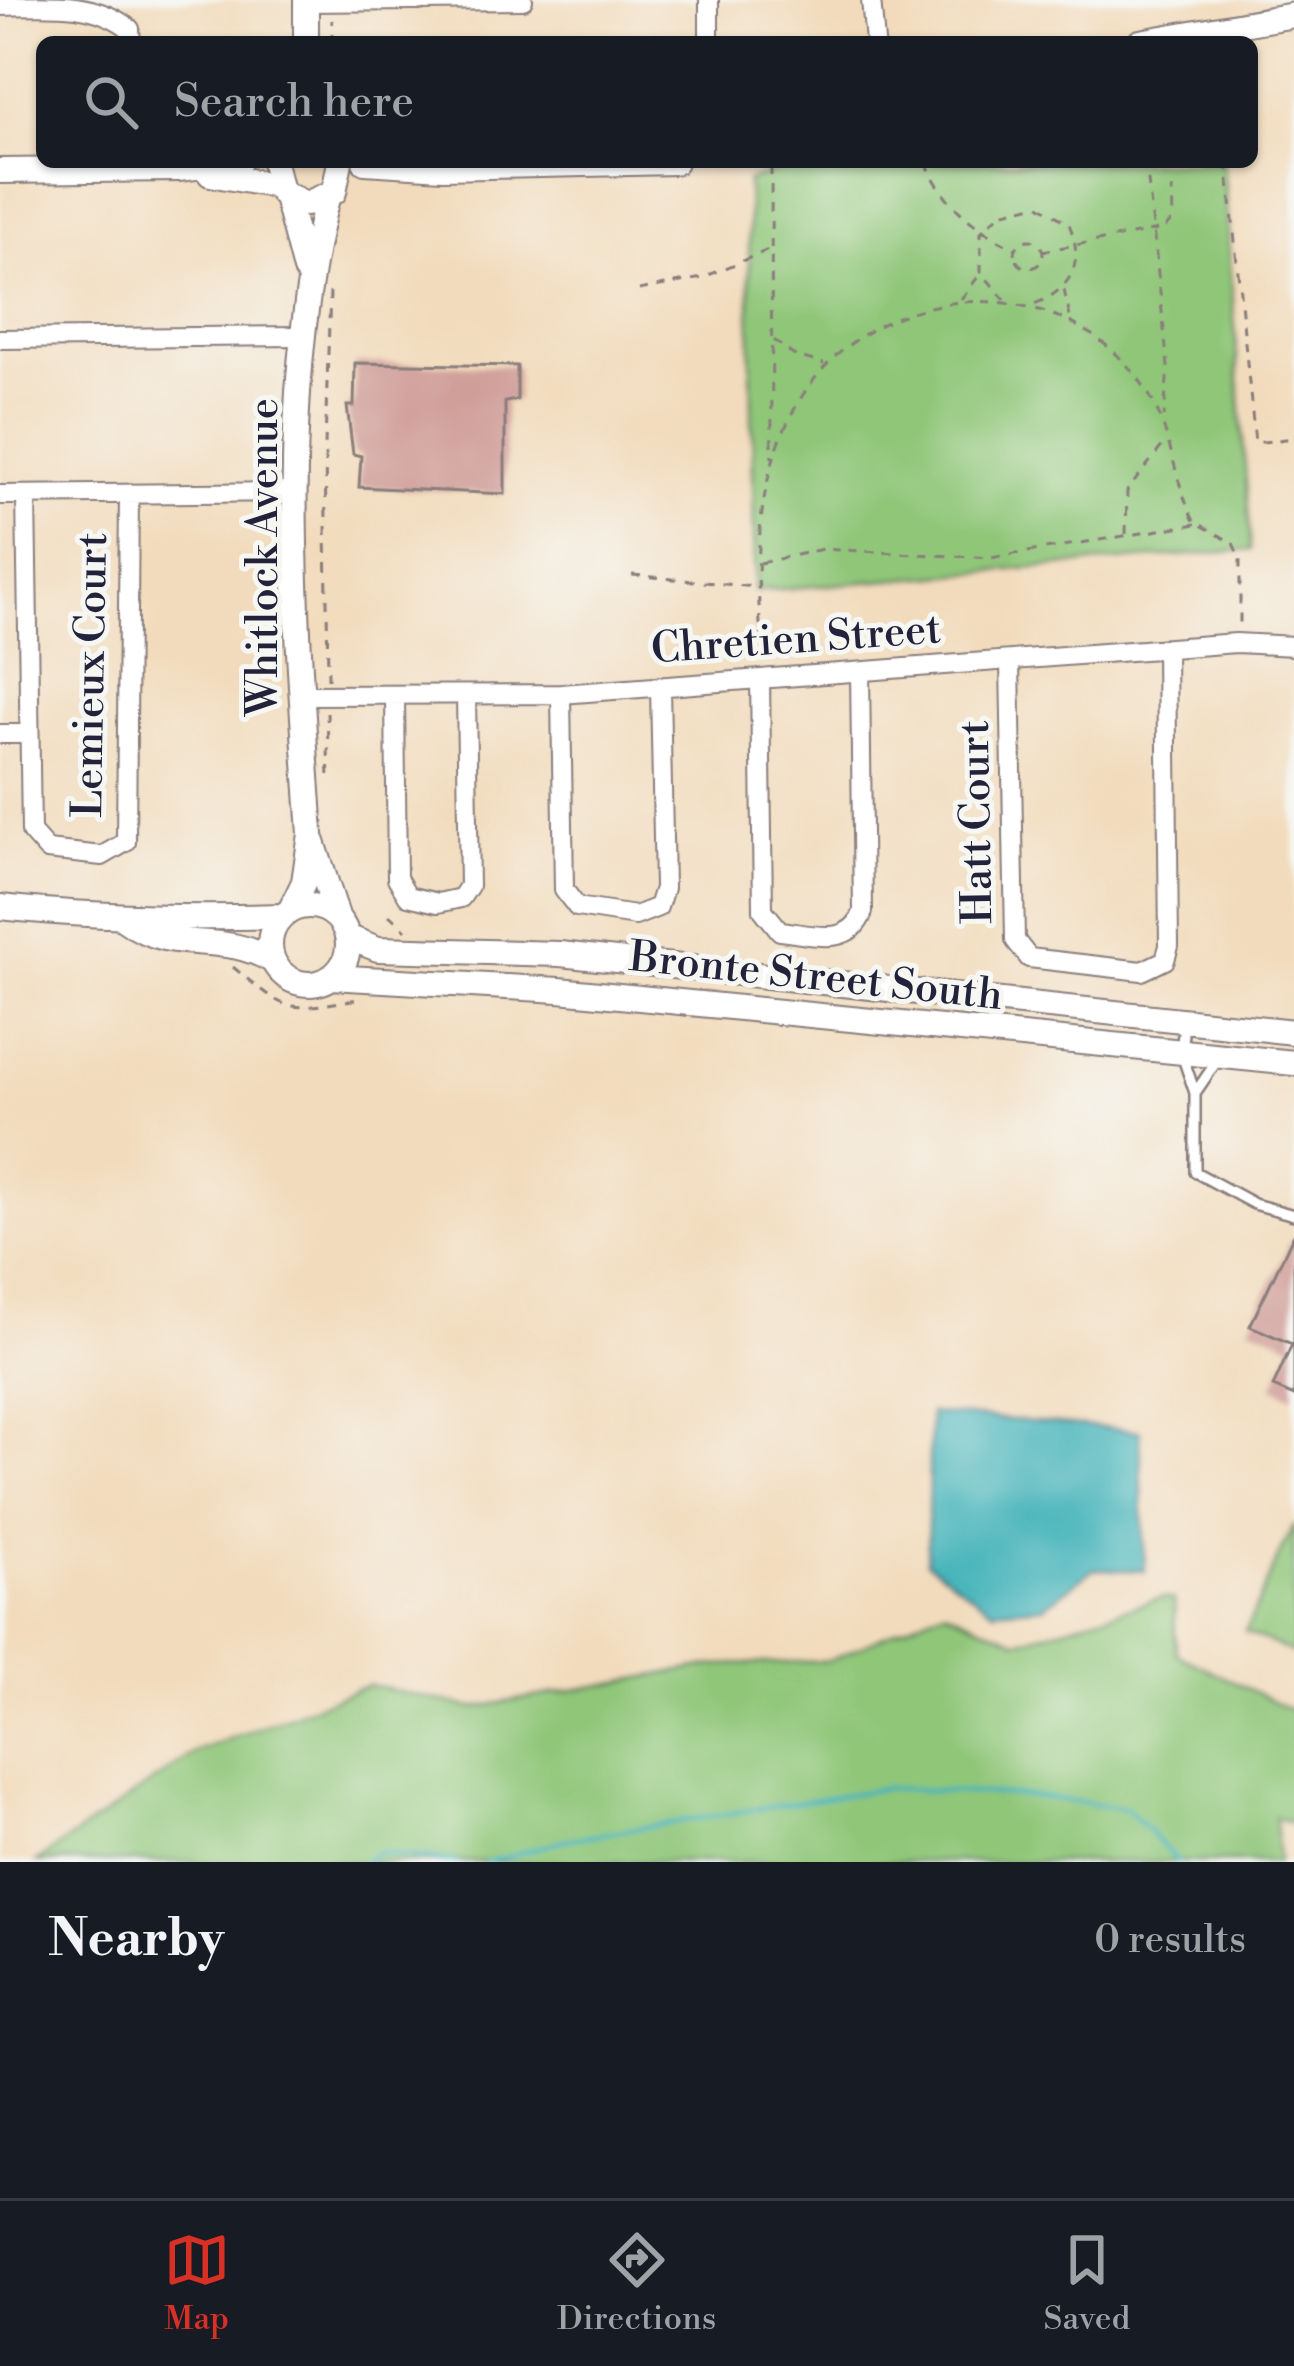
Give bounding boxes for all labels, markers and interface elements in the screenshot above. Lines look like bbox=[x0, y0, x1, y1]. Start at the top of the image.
search box bbox=[36, 36, 1258, 168]
icon: search bbox=[78, 69, 144, 135]
text: Search here bbox=[174, 74, 414, 131]
street label: Whitlock Avenue bbox=[238, 398, 291, 718]
street label: Lemieux Court bbox=[62, 532, 120, 818]
street label: Chretien Street bbox=[649, 603, 943, 677]
street label: Hatt Court bbox=[949, 719, 1005, 924]
street label: Bronte Street South bbox=[626, 931, 1005, 1023]
text: Nearby bbox=[48, 1908, 224, 1972]
text: 0 results bbox=[1094, 1916, 1246, 1965]
tab: Map bbox=[164, 2227, 230, 2340]
tab: Directions bbox=[557, 2227, 716, 2340]
tab: Saved bbox=[1044, 2227, 1130, 2340]

